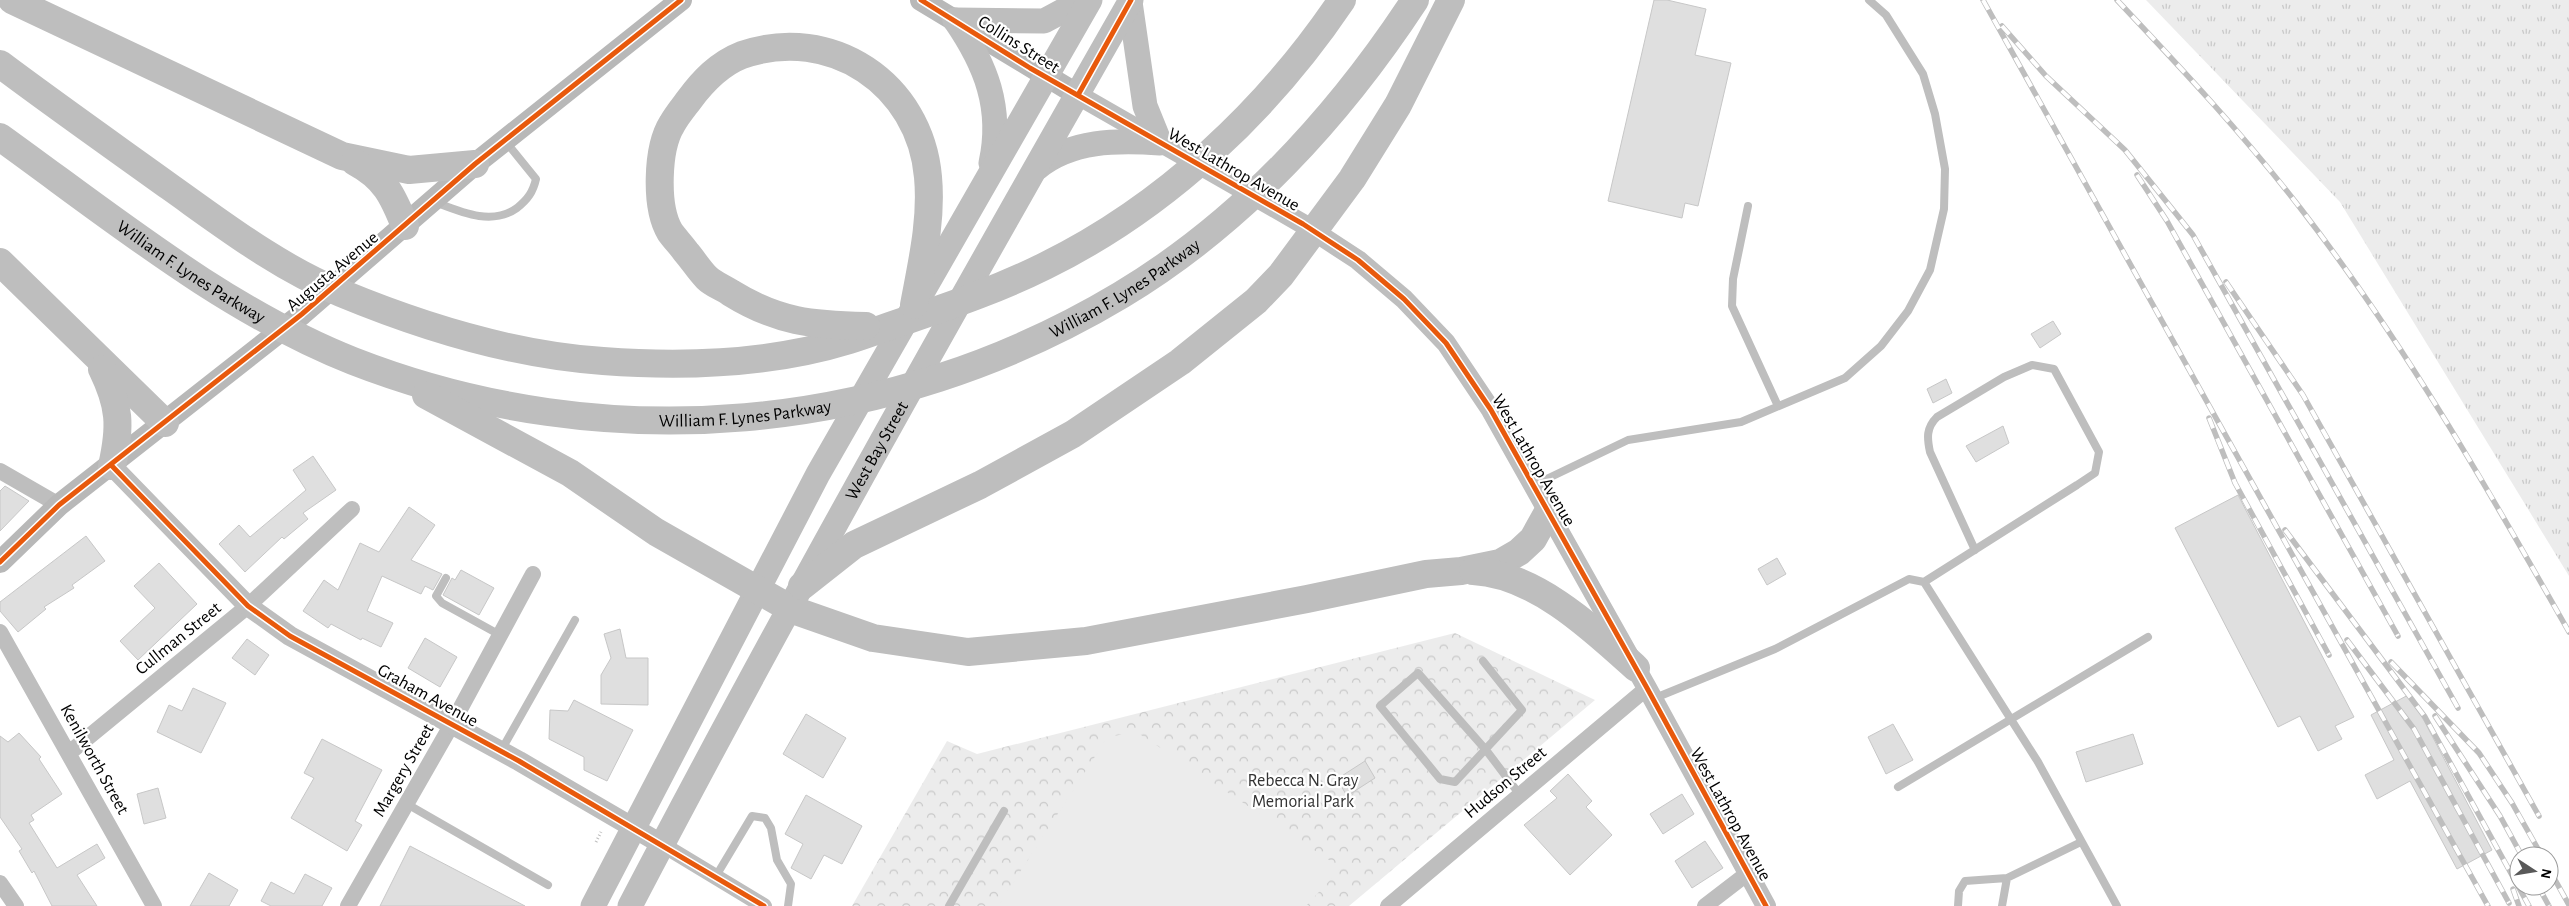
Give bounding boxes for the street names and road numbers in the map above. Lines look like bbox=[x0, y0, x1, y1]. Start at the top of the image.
street label: Collins Street bbox=[975, 13, 1063, 77]
street label: West Lathrop Avenue bbox=[1165, 125, 1302, 215]
street label: William F. Lynes Parkway bbox=[113, 218, 268, 327]
street label: Augusta Avenue bbox=[283, 228, 382, 315]
street label: William F. Lynes Parkway bbox=[1047, 236, 1204, 342]
street label: West Lathrop Avenue bbox=[1488, 392, 1578, 529]
street label: William F. Lynes Parkway bbox=[659, 398, 833, 431]
street label: West Bay Street bbox=[843, 398, 912, 503]
street label: Cullman Street bbox=[132, 599, 225, 679]
street label: Graham Avenue bbox=[374, 661, 481, 731]
street label: Kenilworth Street bbox=[57, 702, 132, 818]
street label: Margery Street bbox=[370, 721, 438, 820]
street label: Hudson Street bbox=[1461, 743, 1550, 822]
street label: West Lathrop Avenue bbox=[1686, 745, 1774, 884]

